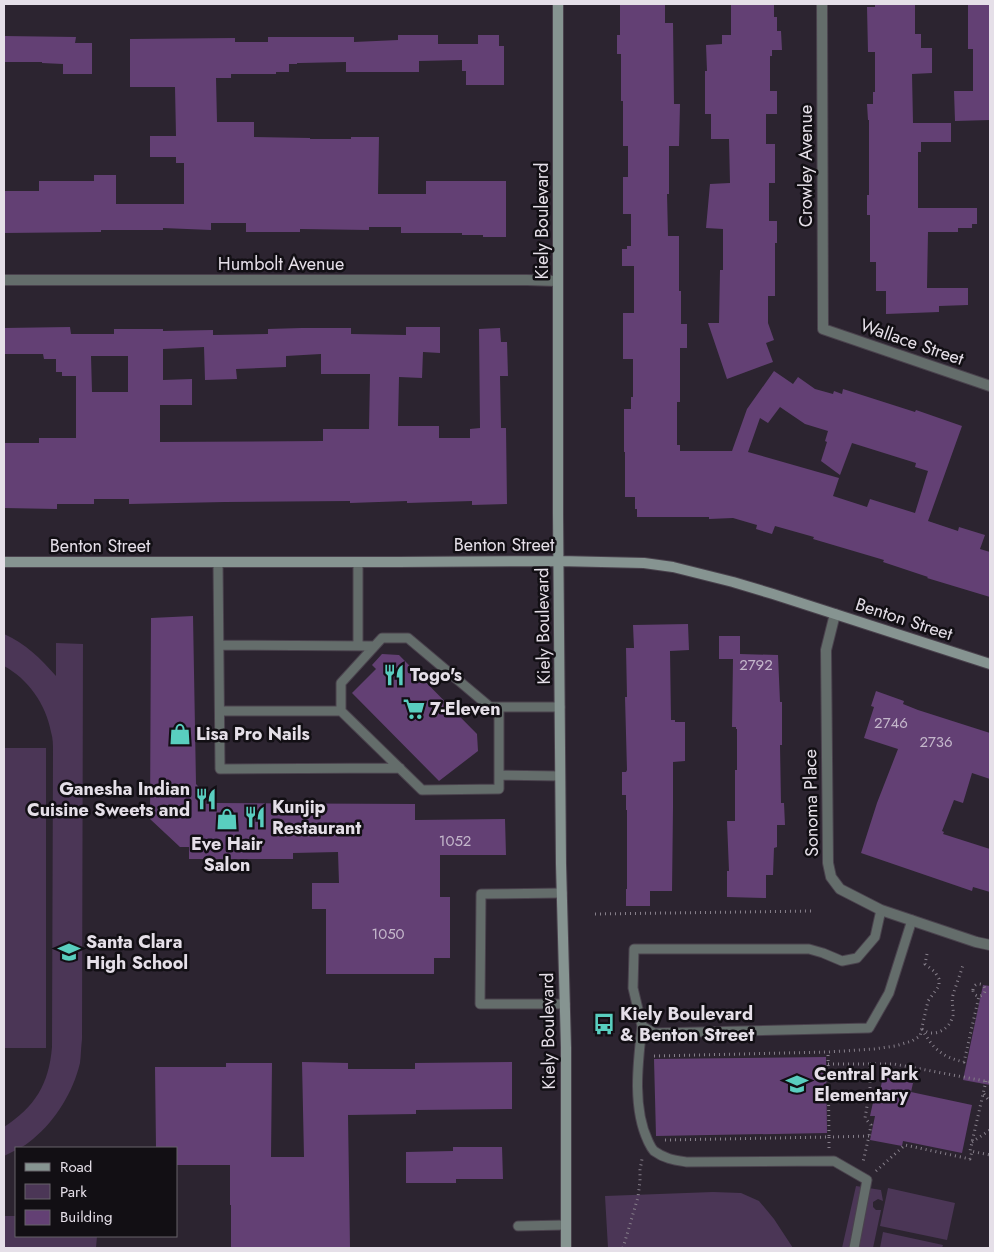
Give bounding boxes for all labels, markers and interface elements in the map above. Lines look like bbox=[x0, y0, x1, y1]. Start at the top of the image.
street label: Crowley Avenue bbox=[793, 105, 819, 227]
street label: Kiely Boulevard bbox=[529, 162, 555, 280]
street label: Humbolt Avenue bbox=[218, 251, 344, 277]
street label: Wallace Street bbox=[857, 312, 968, 372]
street label: Benton Street bbox=[454, 532, 555, 558]
street label: Benton Street bbox=[50, 533, 151, 559]
street label: Kiely Boulevard bbox=[529, 567, 557, 685]
street label: Benton Street bbox=[852, 591, 957, 647]
house number: 2792 bbox=[739, 654, 773, 676]
restaurant icon: Togo's bbox=[381, 662, 407, 688]
place label: Togo's bbox=[410, 662, 462, 688]
supermarket icon: 7-Eleven bbox=[401, 696, 427, 722]
place label: 7-Eleven bbox=[430, 696, 501, 722]
house number: 2746 bbox=[874, 712, 908, 734]
shop icon: Lisa Pro Nails bbox=[167, 721, 193, 747]
place label: Lisa Pro Nails bbox=[196, 721, 310, 747]
house number: 2736 bbox=[919, 731, 953, 753]
street label: Sonoma Place bbox=[797, 749, 825, 857]
place label: Ganesha Indian Cuisine Sweets and bbox=[27, 776, 190, 823]
restaurant icon: Ganesha Indian Cuisine Sweets and bbox=[193, 786, 219, 812]
place label: Kunjip Restaurant bbox=[272, 794, 361, 841]
restaurant icon: Kunjip Restaurant bbox=[242, 804, 268, 830]
shop icon: Eve Hair Salon bbox=[214, 806, 240, 832]
house number: 1052 bbox=[439, 830, 471, 852]
place label: Eve Hair Salon bbox=[191, 831, 264, 878]
house number: 1050 bbox=[371, 923, 405, 945]
place label: Santa Clara High School bbox=[86, 929, 188, 976]
school or university icon: Santa Clara High School bbox=[56, 939, 82, 965]
street label: Kiely Boulevard bbox=[534, 972, 562, 1090]
place label: Kiely Boulevard & Benton Street bbox=[620, 1001, 754, 1048]
bus stop icon: Kiely Boulevard & Benton Street bbox=[591, 1011, 617, 1037]
place label: Central Park Elementary bbox=[814, 1061, 919, 1108]
school or university icon: Central Park Elementary bbox=[784, 1071, 810, 1097]
legend bbox=[15, 1147, 178, 1237]
text: Road bbox=[60, 1156, 92, 1178]
text: Park bbox=[60, 1181, 87, 1203]
text: Building bbox=[60, 1206, 112, 1228]

